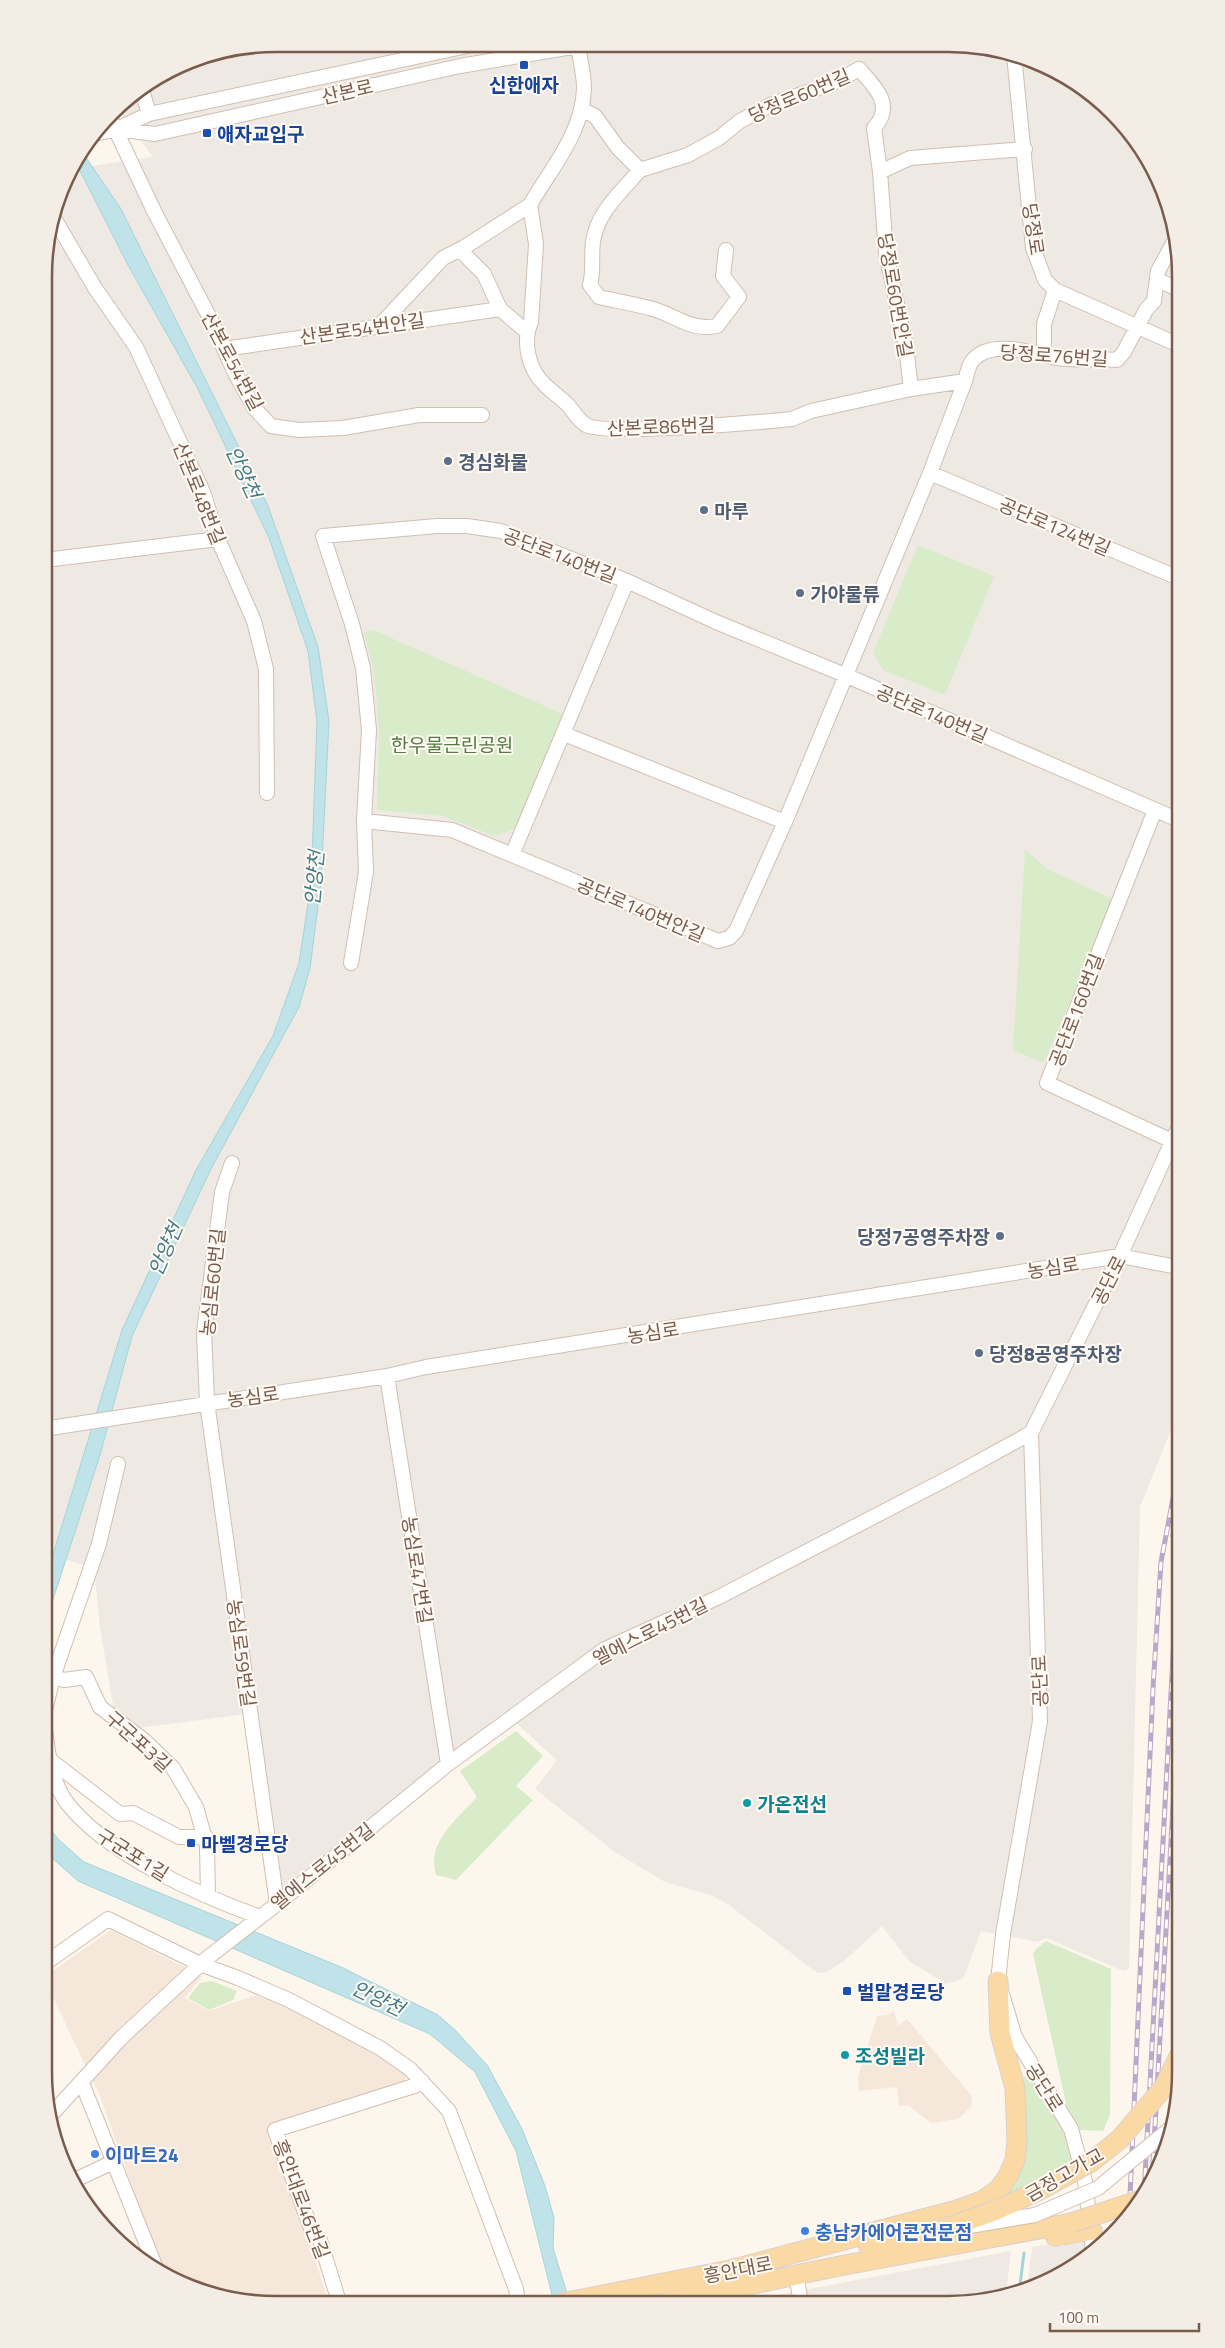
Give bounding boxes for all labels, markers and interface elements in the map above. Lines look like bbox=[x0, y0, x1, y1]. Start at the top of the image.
marker: 신한애자 bbox=[518, 59, 530, 71]
street label: 당정로60번길 bbox=[743, 60, 855, 130]
place label: 신한애자 bbox=[489, 70, 559, 99]
street label: 산본로 bbox=[318, 71, 376, 111]
place label: 애자교입구 bbox=[217, 119, 304, 148]
marker: 애자교입구 bbox=[201, 127, 213, 139]
street label: 당정로 bbox=[1016, 201, 1052, 257]
street label: 당정로60번안길 bbox=[871, 230, 921, 360]
street label: 산본로54번안길 bbox=[298, 305, 426, 351]
street label: 산본로54번길 bbox=[195, 306, 271, 416]
street label: 당정로76번길 bbox=[999, 337, 1109, 373]
street label: 산본로86번길 bbox=[606, 410, 716, 442]
street label: 산본로48번길 bbox=[166, 437, 234, 549]
water label: 안양천 bbox=[218, 440, 271, 506]
place label: 경심화물 bbox=[458, 447, 528, 476]
marker: 경심화물 bbox=[442, 455, 454, 467]
street label: 공단로124번길 bbox=[994, 489, 1116, 563]
place label: 마루 bbox=[714, 496, 749, 525]
marker: 마루 bbox=[698, 504, 710, 516]
street label: 공단로140번길 bbox=[499, 520, 621, 590]
place label: 가야물류 bbox=[810, 579, 880, 608]
marker: 가야물류 bbox=[794, 587, 806, 599]
street label: 공단로140번길 bbox=[871, 676, 993, 750]
park label: 한우물근린공원 bbox=[391, 730, 513, 759]
water label: 안양천 bbox=[296, 847, 332, 907]
street label: 공단로140번안길 bbox=[572, 869, 710, 949]
street label: 공단로160번길 bbox=[1041, 949, 1111, 1071]
water label: 안양천 bbox=[140, 1215, 191, 1281]
place label: 당정7공영주차장 bbox=[857, 1222, 990, 1251]
street label: 농심로60번길 bbox=[192, 1226, 232, 1338]
marker: 당정7공영주차장 bbox=[994, 1230, 1006, 1242]
street label: 농심로 bbox=[1025, 1249, 1081, 1285]
street label: 공단로 bbox=[1083, 1250, 1133, 1310]
street label: 농심로 bbox=[625, 1314, 681, 1350]
place label: 당정8공영주차장 bbox=[989, 1339, 1122, 1368]
marker: 당정8공영주차장 bbox=[973, 1347, 985, 1359]
street label: 농심로 bbox=[225, 1378, 281, 1414]
street label: 농심로47번길 bbox=[395, 1514, 441, 1626]
street label: 엘에스로45번길 bbox=[587, 1589, 713, 1673]
street label: 농심로59번길 bbox=[220, 1597, 264, 1709]
street label: 공단로 bbox=[1024, 1654, 1054, 1708]
street label: 구군포3길 bbox=[99, 1703, 179, 1779]
place label: 가온전선 bbox=[757, 1789, 827, 1818]
marker: 가온전선 bbox=[741, 1797, 753, 1809]
street label: 엘에스로45번길 bbox=[264, 1815, 380, 1917]
street label: 구군포1길 bbox=[91, 1820, 175, 1888]
place label: 마벨경로당 bbox=[201, 1829, 289, 1858]
marker: 마벨경로당 bbox=[185, 1837, 197, 1849]
water label: 안양천 bbox=[346, 1972, 412, 2025]
place label: 벌말경로당 bbox=[857, 1977, 945, 2006]
marker: 벌말경로당 bbox=[841, 1985, 853, 1997]
place label: 조성빌라 bbox=[855, 2041, 925, 2070]
marker: 조성빌라 bbox=[839, 2049, 851, 2061]
street label: 공단로 bbox=[1019, 2057, 1071, 2117]
street label: 흥안대로46번길 bbox=[266, 2135, 338, 2263]
place label: 이마트24 bbox=[105, 2140, 179, 2169]
street label: 금정고가교 bbox=[1019, 2140, 1109, 2208]
marker: 이마트24 bbox=[89, 2148, 101, 2160]
place label: 충남카에어콘전문점 bbox=[815, 2217, 972, 2246]
marker: 충남카에어콘전문점 bbox=[799, 2225, 811, 2237]
street label: 흥안대로 bbox=[701, 2248, 775, 2290]
scale bar bbox=[1050, 2300, 1199, 2332]
text: 100 m bbox=[1058, 2306, 1099, 2329]

